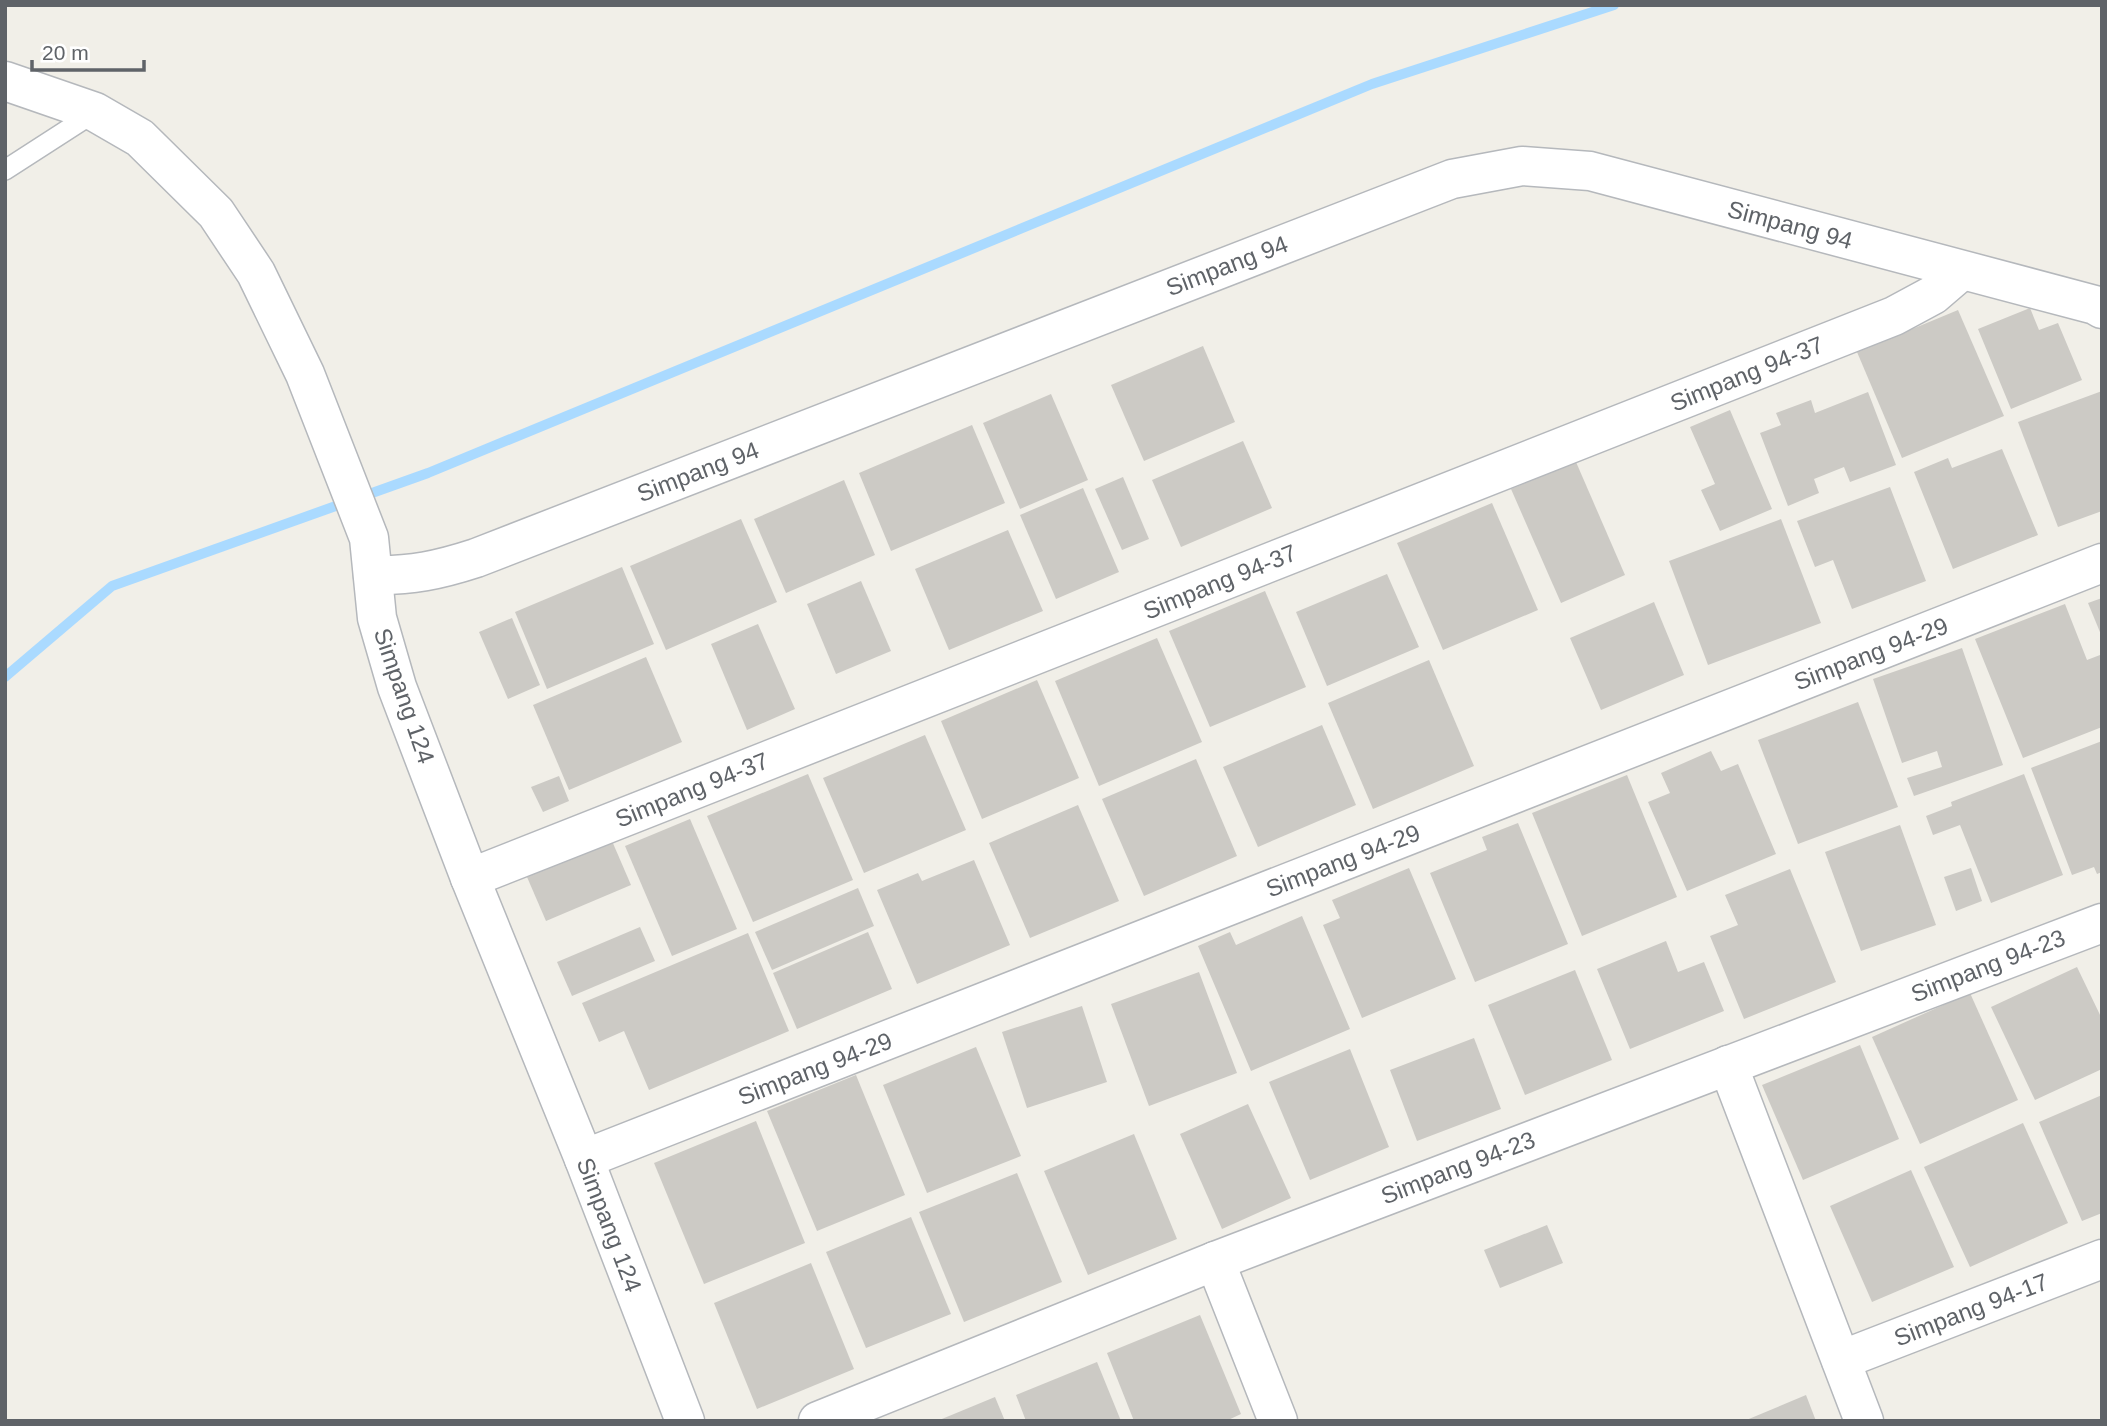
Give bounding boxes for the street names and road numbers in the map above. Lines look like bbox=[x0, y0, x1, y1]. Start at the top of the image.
street label: Simpang 94 bbox=[1725, 195, 1855, 254]
street label: Simpang 94 bbox=[1162, 230, 1291, 301]
street label: Simpang 94-37 bbox=[1666, 331, 1827, 417]
street label: Simpang 94 bbox=[633, 436, 762, 507]
street label: Simpang 94-37 bbox=[1139, 539, 1300, 625]
street label: Simpang 94-29 bbox=[1790, 612, 1952, 695]
street label: Simpang 124 bbox=[369, 625, 440, 767]
street label: Simpang 94-37 bbox=[611, 747, 772, 833]
street label: Simpang 94-29 bbox=[1262, 819, 1424, 902]
street label: Simpang 94-23 bbox=[1907, 924, 2069, 1007]
street label: Simpang 94-29 bbox=[734, 1027, 896, 1110]
street label: Simpang 94-23 bbox=[1377, 1126, 1539, 1209]
street label: Simpang 124 bbox=[572, 1154, 647, 1296]
street label: Simpang 94-17 bbox=[1890, 1268, 2052, 1351]

